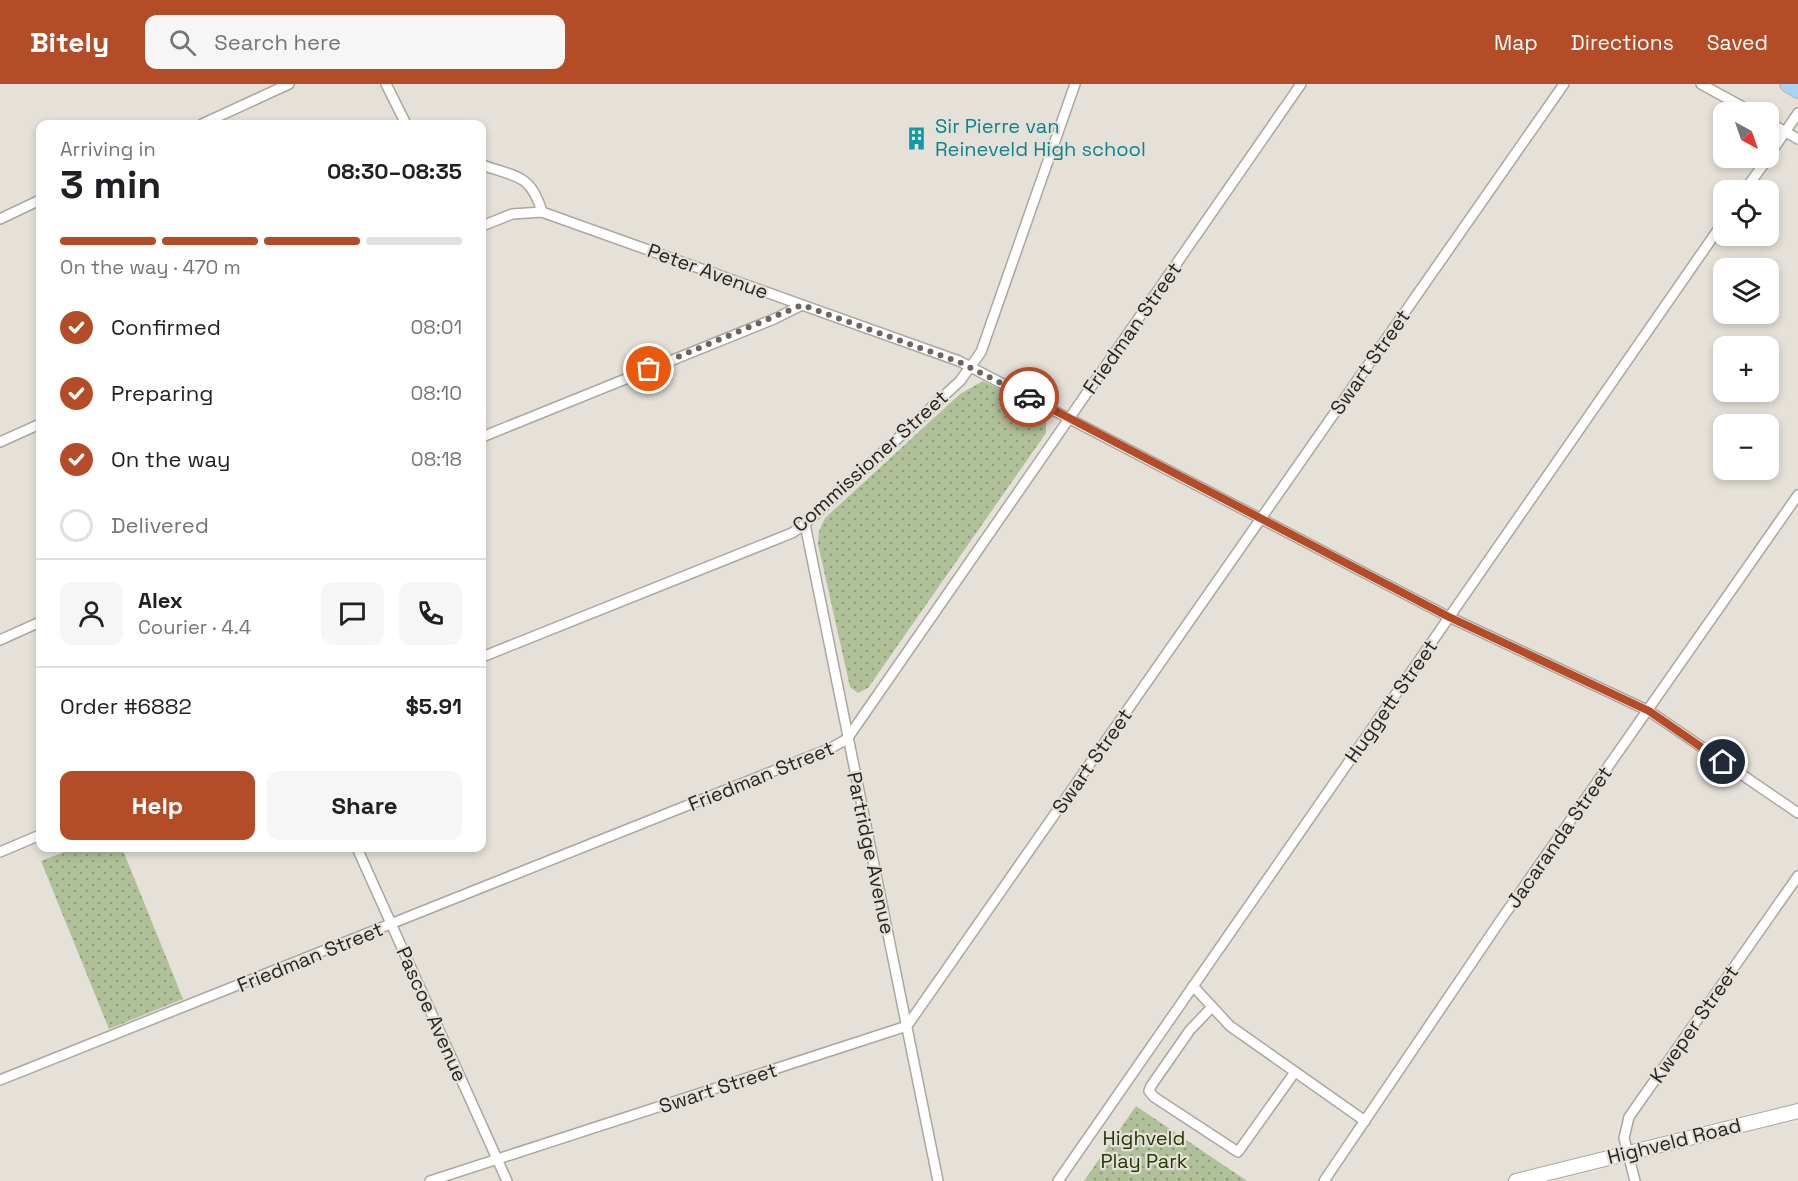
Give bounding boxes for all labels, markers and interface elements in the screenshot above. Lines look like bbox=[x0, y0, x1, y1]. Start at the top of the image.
search box bbox=[145, 15, 565, 69]
text: Bitely bbox=[30, 24, 109, 60]
icon: search bbox=[166, 26, 199, 59]
text: Search here bbox=[214, 28, 341, 56]
text: Map bbox=[1494, 29, 1538, 56]
text: Directions bbox=[1571, 29, 1674, 56]
text: Saved bbox=[1707, 29, 1768, 56]
north arrow bbox=[1713, 102, 1779, 168]
map controls bbox=[1713, 102, 1779, 480]
place label: Sir Pierre van Reineveld High school bbox=[935, 113, 1146, 162]
building icon: Sir Pierre van Reineveld High school bbox=[904, 125, 930, 151]
text: Arriving in bbox=[60, 136, 156, 162]
text: 08:30–08:35 bbox=[327, 157, 462, 185]
text: 3 min bbox=[60, 160, 161, 209]
button: locate bbox=[1713, 180, 1779, 246]
street label: Peter Avenue bbox=[644, 237, 772, 305]
text: On the way · 470 m bbox=[60, 254, 241, 280]
street label: Friedman Street bbox=[1077, 257, 1187, 399]
button: layers bbox=[1713, 258, 1779, 324]
street label: Swart Street bbox=[1324, 304, 1416, 420]
icon: check bbox=[60, 311, 93, 344]
text: Confirmed bbox=[111, 313, 221, 341]
text: 08:01 bbox=[410, 314, 462, 340]
button: + bbox=[1713, 336, 1779, 402]
pin bbox=[623, 343, 674, 394]
icon: bag bbox=[632, 352, 665, 385]
courier bbox=[999, 367, 1059, 427]
icon: check bbox=[60, 377, 93, 410]
text: Preparing bbox=[111, 379, 213, 407]
text: 08:10 bbox=[410, 380, 462, 406]
icon: car bbox=[1013, 381, 1046, 414]
street label: Commissioner Street bbox=[787, 384, 953, 538]
button: − bbox=[1713, 414, 1779, 480]
icon: check bbox=[60, 443, 93, 476]
text: On the way bbox=[111, 445, 230, 473]
text: 08:18 bbox=[411, 446, 462, 472]
text: Delivered bbox=[111, 511, 209, 539]
button: person bbox=[60, 582, 123, 645]
button: chat bbox=[321, 582, 384, 645]
button: phone bbox=[399, 582, 462, 645]
text: Alex bbox=[138, 586, 183, 614]
text: Courier · 4.4 bbox=[138, 614, 251, 640]
street label: Huggett Street bbox=[1339, 634, 1443, 768]
text: Order #6882 bbox=[60, 692, 192, 720]
text: $5.91 bbox=[405, 692, 462, 720]
street label: Swart Street bbox=[1046, 703, 1138, 819]
street label: Friedman Street bbox=[684, 735, 838, 817]
pin bbox=[1697, 736, 1748, 787]
icon: home bbox=[1706, 745, 1739, 778]
street label: Jacaranda Street bbox=[1500, 761, 1618, 913]
street label: Partridge Avenue bbox=[841, 769, 901, 937]
button: Help bbox=[60, 771, 255, 840]
button: Share bbox=[267, 771, 462, 840]
street label: Friedman Street bbox=[233, 916, 387, 998]
street label: Pascoe Avenue bbox=[391, 942, 473, 1086]
street label: Kweper Street bbox=[1644, 960, 1744, 1088]
street label: Swart Street bbox=[656, 1057, 780, 1119]
street label: Highveld Road bbox=[1604, 1112, 1744, 1170]
park label: Highveld Play Park bbox=[1100, 1125, 1188, 1174]

